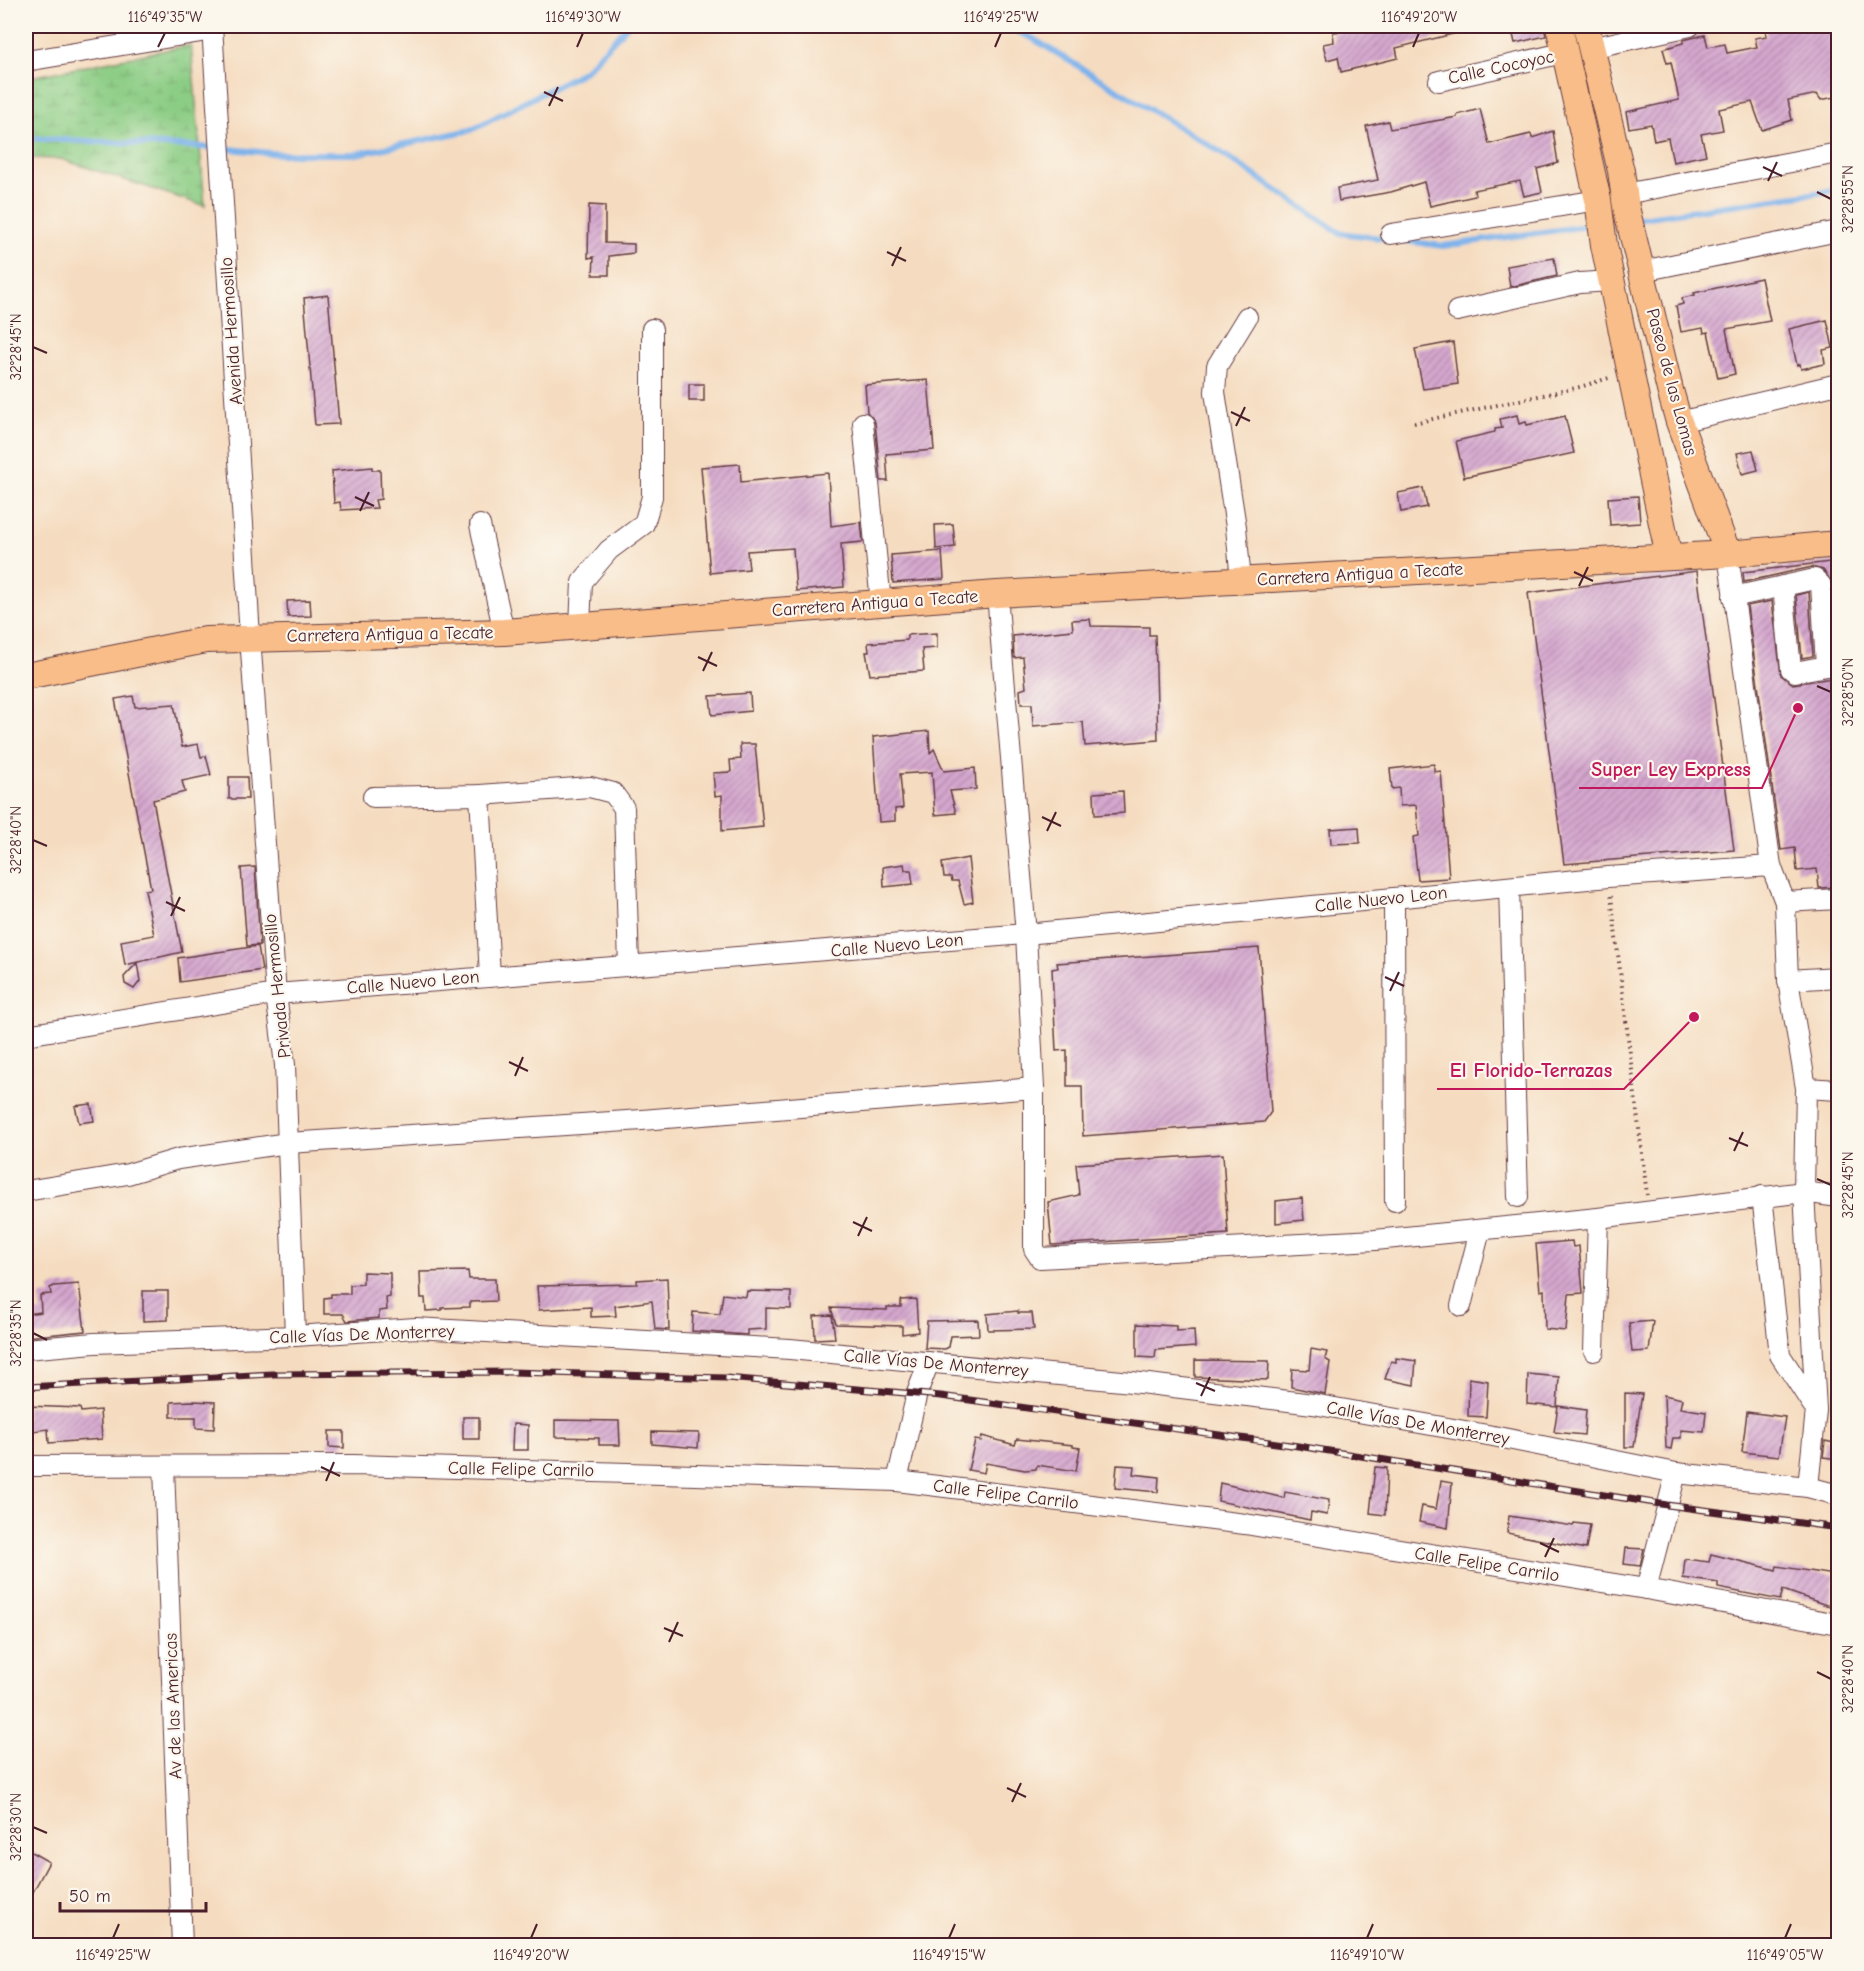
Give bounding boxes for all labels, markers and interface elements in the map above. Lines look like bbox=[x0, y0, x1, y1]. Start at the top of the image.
text: 116°49'35"W bbox=[128, 8, 202, 26]
text: 116°49'30"W bbox=[545, 8, 621, 26]
text: 116°49'25"W bbox=[964, 8, 1039, 26]
text: 116°49'20"W bbox=[1381, 8, 1457, 26]
street label: Calle Cocoyoc bbox=[1446, 46, 1556, 89]
text: 32°28'55"N bbox=[1839, 165, 1857, 233]
street label: Avenida Hermosillo bbox=[216, 256, 247, 406]
street label: Paseo de las Lomas bbox=[1642, 306, 1701, 458]
text: 32°28'45"N bbox=[7, 313, 25, 381]
street label: Carretera Antigua a Tecate bbox=[1256, 559, 1464, 590]
street label: Carretera Antigua a Tecate bbox=[771, 586, 979, 621]
street label: Carretera Antigua a Tecate bbox=[287, 622, 493, 647]
text: 32°28'50"N bbox=[1839, 658, 1857, 726]
callout: Super Ley Express bbox=[1579, 750, 1762, 788]
text: Super Ley Express bbox=[1591, 758, 1751, 781]
text: 32°28'40"N bbox=[7, 806, 25, 874]
street label: Calle Nuevo Leon bbox=[1314, 882, 1448, 917]
street label: Privada Hermosillo bbox=[259, 913, 296, 1059]
street label: Calle Nuevo Leon bbox=[830, 929, 964, 962]
street label: Calle Nuevo Leon bbox=[346, 966, 480, 999]
callout: El Florido-Terrazas bbox=[1437, 1051, 1624, 1089]
text: El Florido-Terrazas bbox=[1450, 1059, 1612, 1082]
text: 32°28'45"N bbox=[1839, 1151, 1857, 1219]
text: 32°28'35"N bbox=[7, 1299, 25, 1367]
street label: Calle Vías De Monterrey bbox=[269, 1321, 456, 1348]
street label: Calle Vías De Monterrey bbox=[843, 1345, 1030, 1382]
street label: Calle Vías De Monterrey bbox=[1325, 1397, 1512, 1450]
street label: Calle Felipe Carrilo bbox=[448, 1458, 594, 1481]
street label: Calle Felipe Carrilo bbox=[932, 1475, 1080, 1514]
street label: Calle Felipe Carrilo bbox=[1413, 1543, 1561, 1586]
street label: Av de las Americas bbox=[160, 1632, 187, 1779]
text: 32°28'40"N bbox=[1839, 1645, 1857, 1713]
text: 32°28'30"N bbox=[7, 1793, 25, 1861]
scale bar bbox=[60, 1875, 206, 1913]
text: 50 m bbox=[69, 1886, 111, 1907]
text: 116°49'25"W bbox=[76, 1946, 151, 1964]
text: 116°49'20"W bbox=[493, 1946, 569, 1964]
text: 116°49'15"W bbox=[912, 1946, 986, 1964]
text: 116°49'10"W bbox=[1330, 1946, 1404, 1964]
text: 116°49'05"W bbox=[1747, 1946, 1823, 1964]

